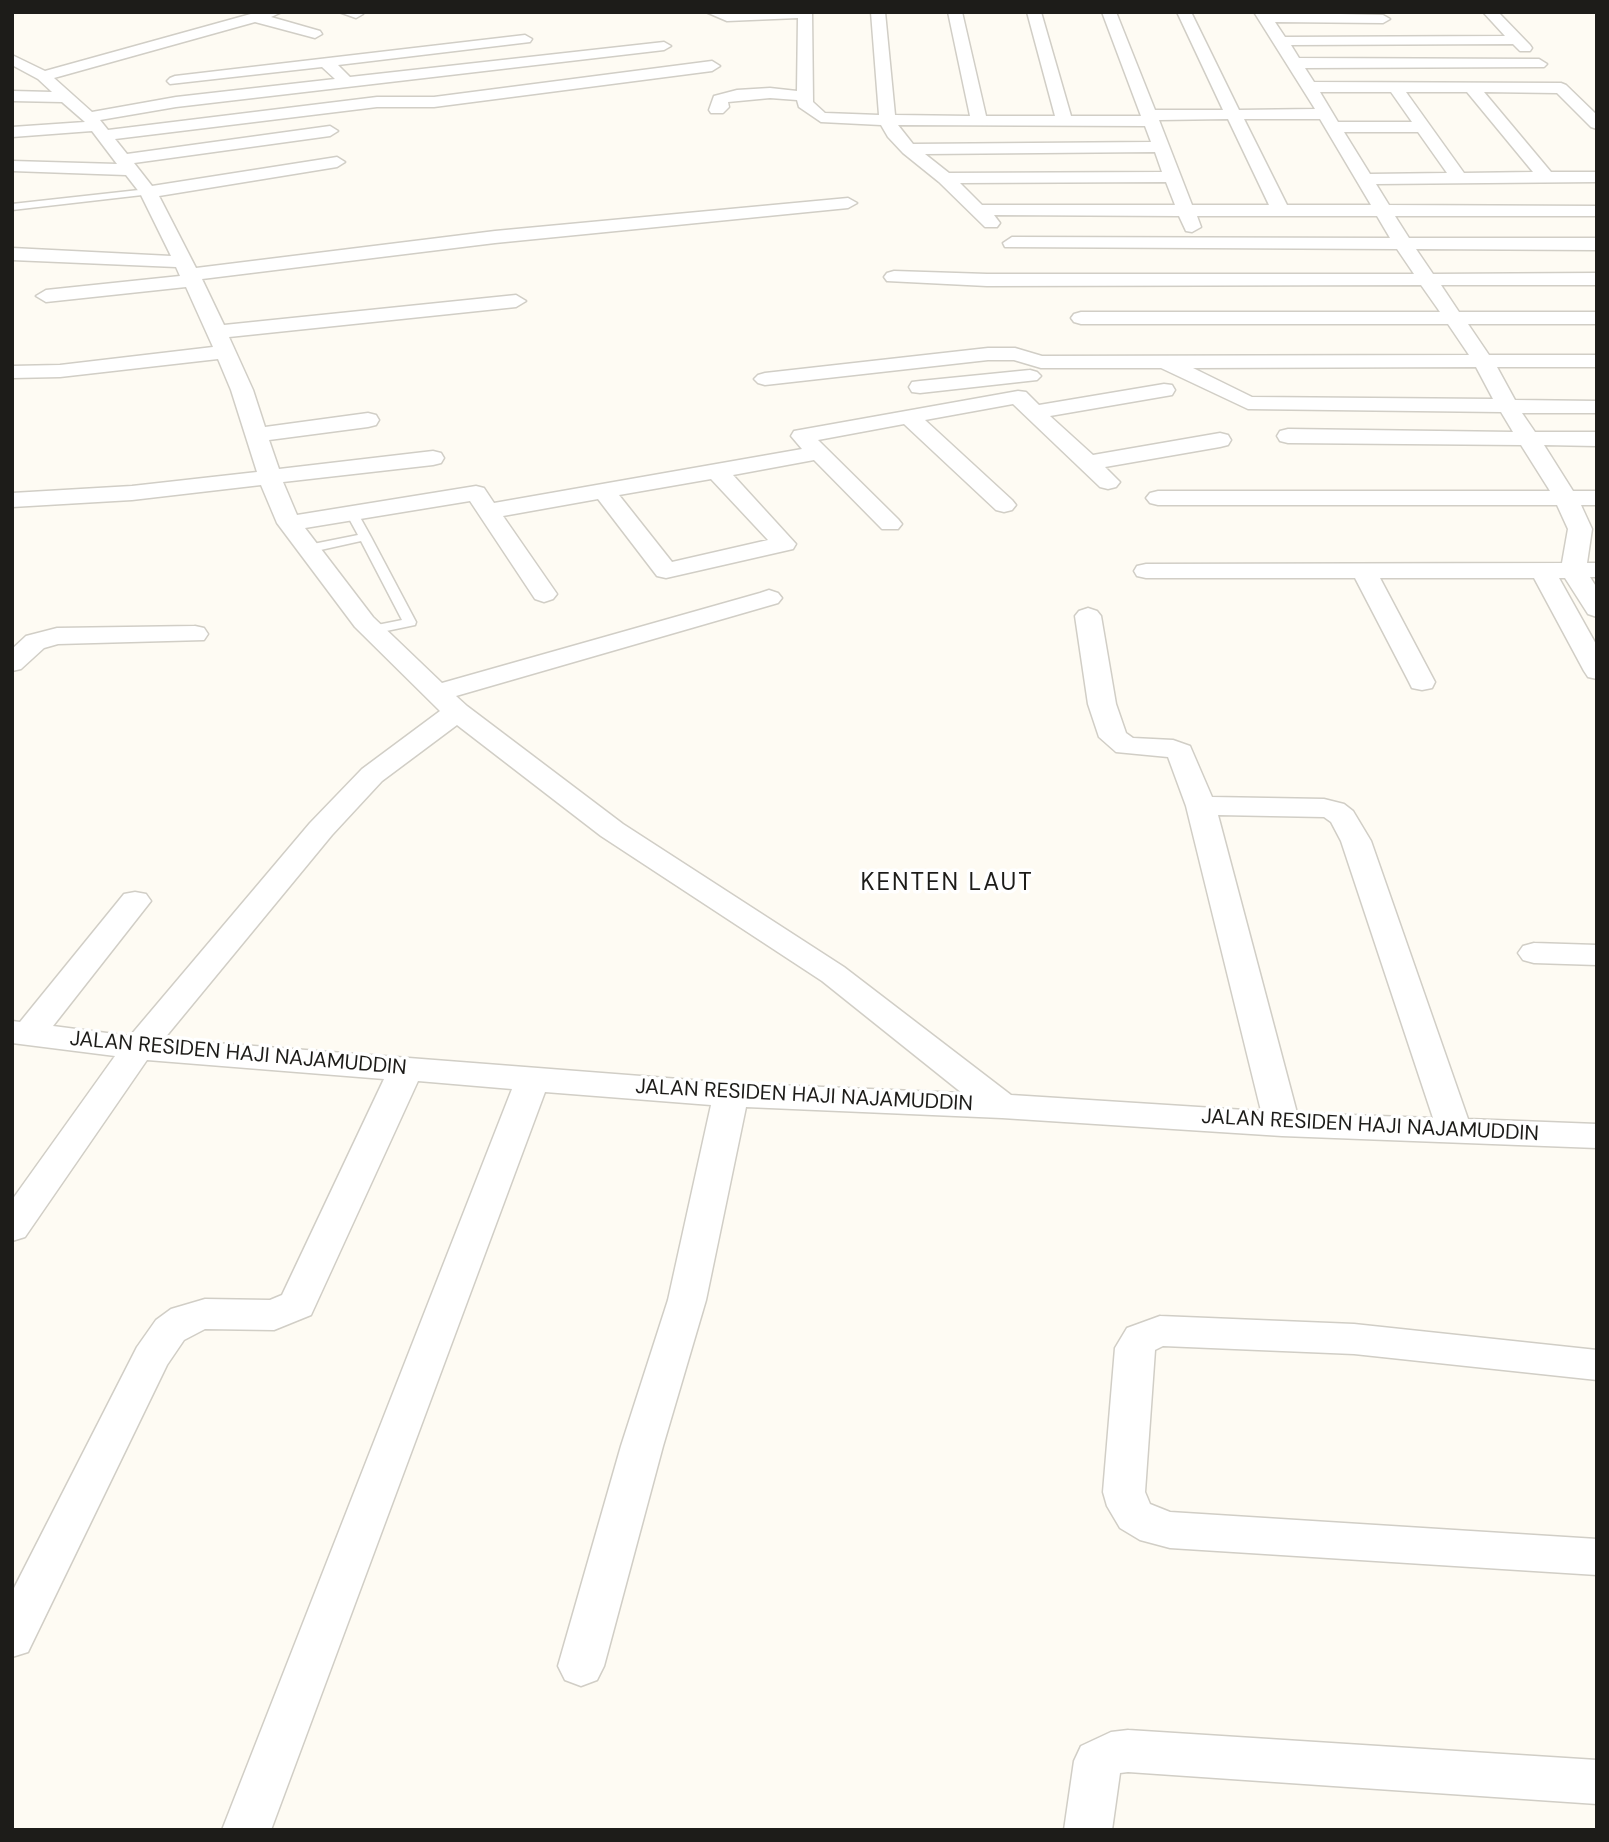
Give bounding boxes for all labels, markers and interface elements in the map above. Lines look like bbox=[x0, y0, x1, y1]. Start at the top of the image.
district label: KENTEN LAUT bbox=[862, 870, 1032, 898]
street label: JALAN RESIDEN HAJI NAJAMUDDIN bbox=[69, 1027, 407, 1081]
street label: JALAN RESIDEN HAJI NAJAMUDDIN bbox=[635, 1075, 973, 1117]
street label: JALAN RESIDEN HAJI NAJAMUDDIN bbox=[1201, 1105, 1539, 1147]

